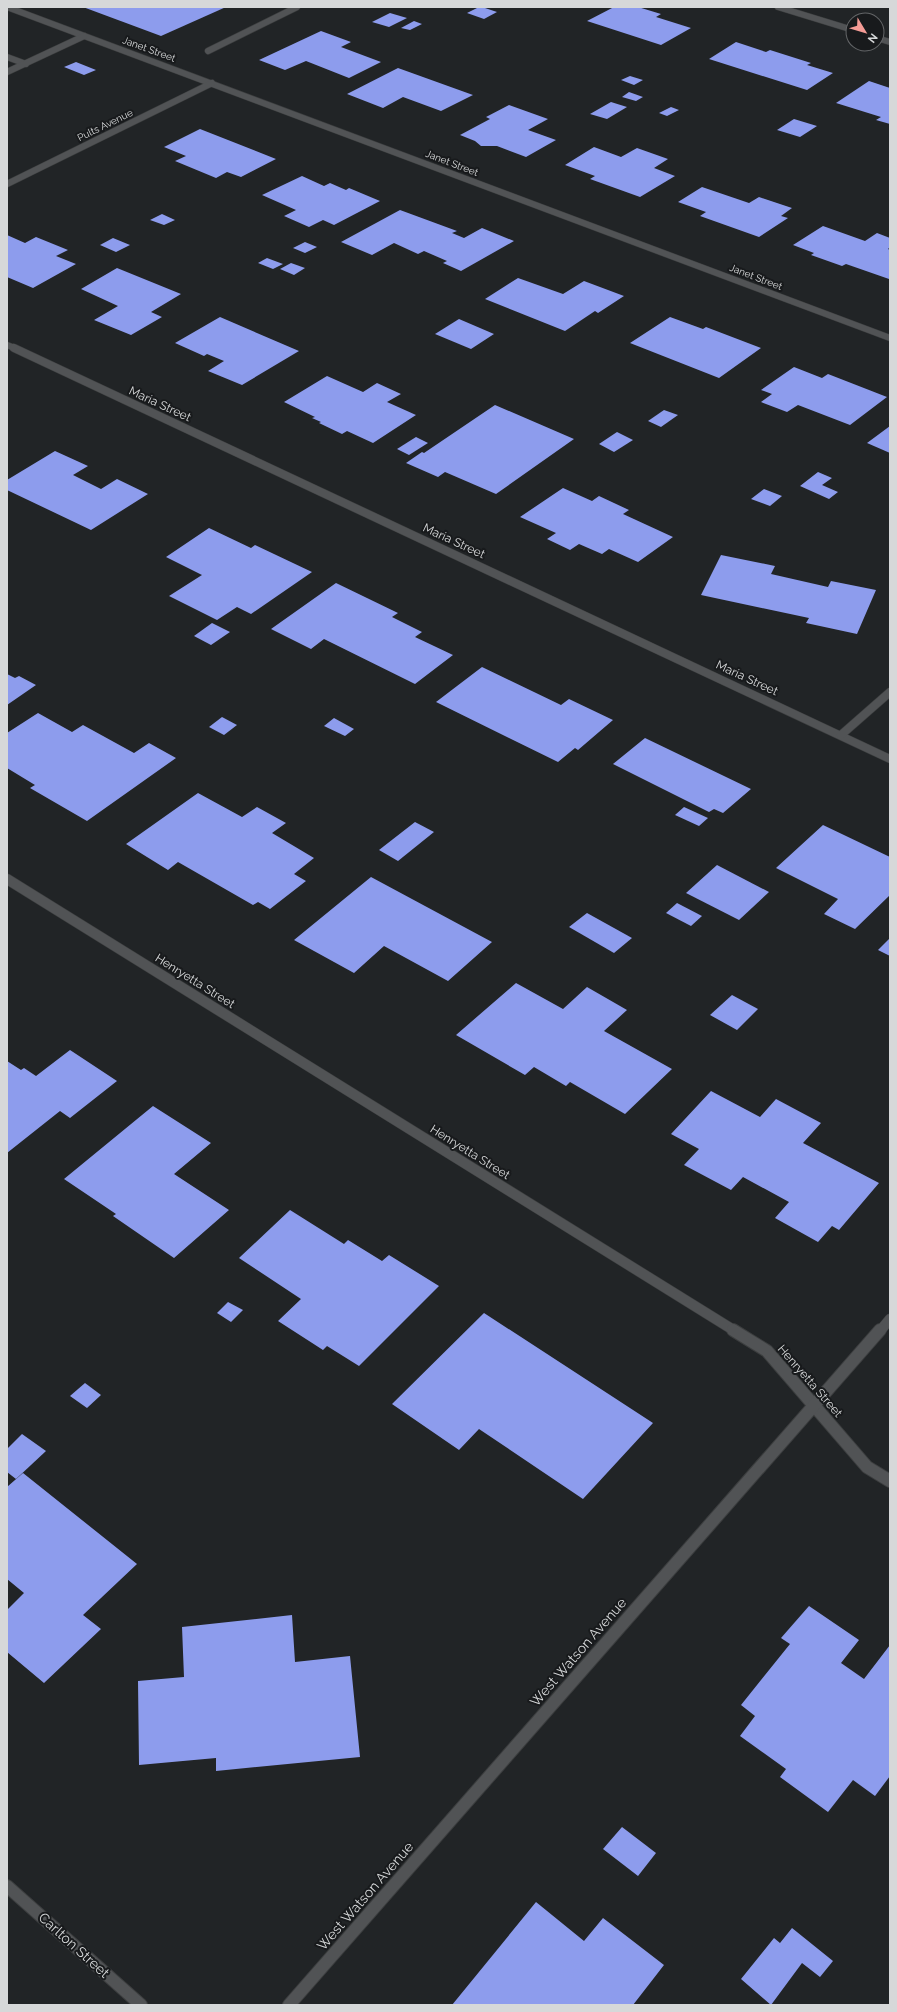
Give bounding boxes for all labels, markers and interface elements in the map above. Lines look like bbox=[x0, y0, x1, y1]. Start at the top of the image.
north arrow bbox=[845, 12, 885, 52]
text: N bbox=[865, 31, 880, 45]
street label: Janet Street bbox=[121, 34, 178, 64]
street label: Pults Avenue bbox=[75, 107, 135, 143]
street label: Janet Street bbox=[424, 148, 480, 178]
street label: Janet Street bbox=[728, 262, 784, 292]
street label: Maria Street bbox=[127, 384, 193, 424]
street label: Maria Street bbox=[421, 521, 487, 561]
street label: Maria Street bbox=[714, 658, 780, 698]
street label: Henryetta Street bbox=[153, 951, 237, 1011]
street label: Henryetta Street bbox=[428, 1122, 512, 1182]
street label: Henryetta Street bbox=[775, 1342, 845, 1420]
street label: West Watson Avenue bbox=[527, 1595, 629, 1709]
street label: West Watson Avenue bbox=[314, 1839, 416, 1953]
street label: Carlton Street bbox=[35, 1909, 113, 1981]

